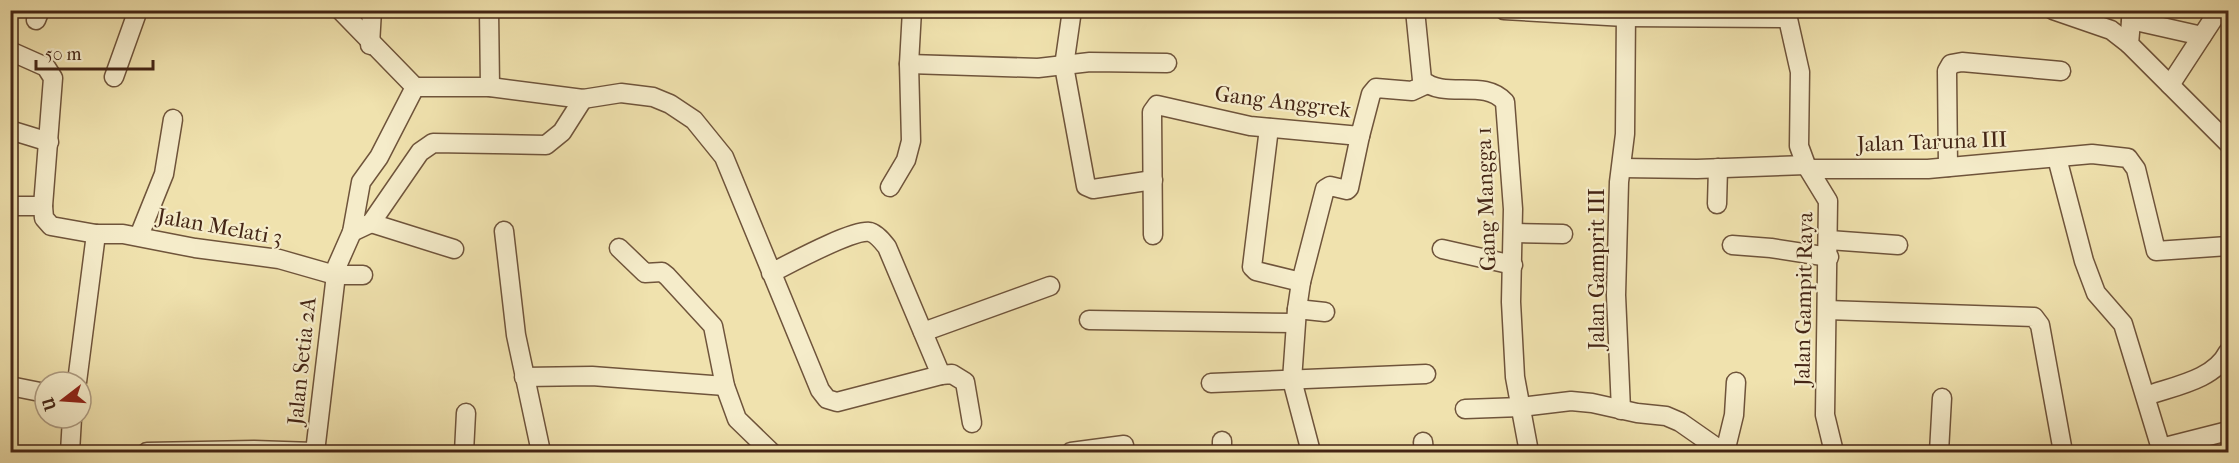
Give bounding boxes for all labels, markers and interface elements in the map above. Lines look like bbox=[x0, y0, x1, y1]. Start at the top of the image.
scale bar bbox=[36, 33, 153, 71]
text: 50 m bbox=[45, 44, 82, 65]
street label: Gang Anggrek bbox=[1213, 81, 1353, 123]
street label: Gang Mangga 1 bbox=[1470, 126, 1502, 272]
street label: Jalan Taruna III bbox=[1855, 126, 2008, 158]
street label: Jalan Gamprit III bbox=[1584, 188, 1610, 352]
street label: Jalan Melati 3 bbox=[153, 203, 284, 251]
street label: Jalan Gampit Raya bbox=[1789, 211, 1819, 388]
street label: Jalan Setia 2A bbox=[282, 295, 322, 428]
north arrow bbox=[33, 370, 93, 430]
text: U bbox=[38, 395, 60, 414]

